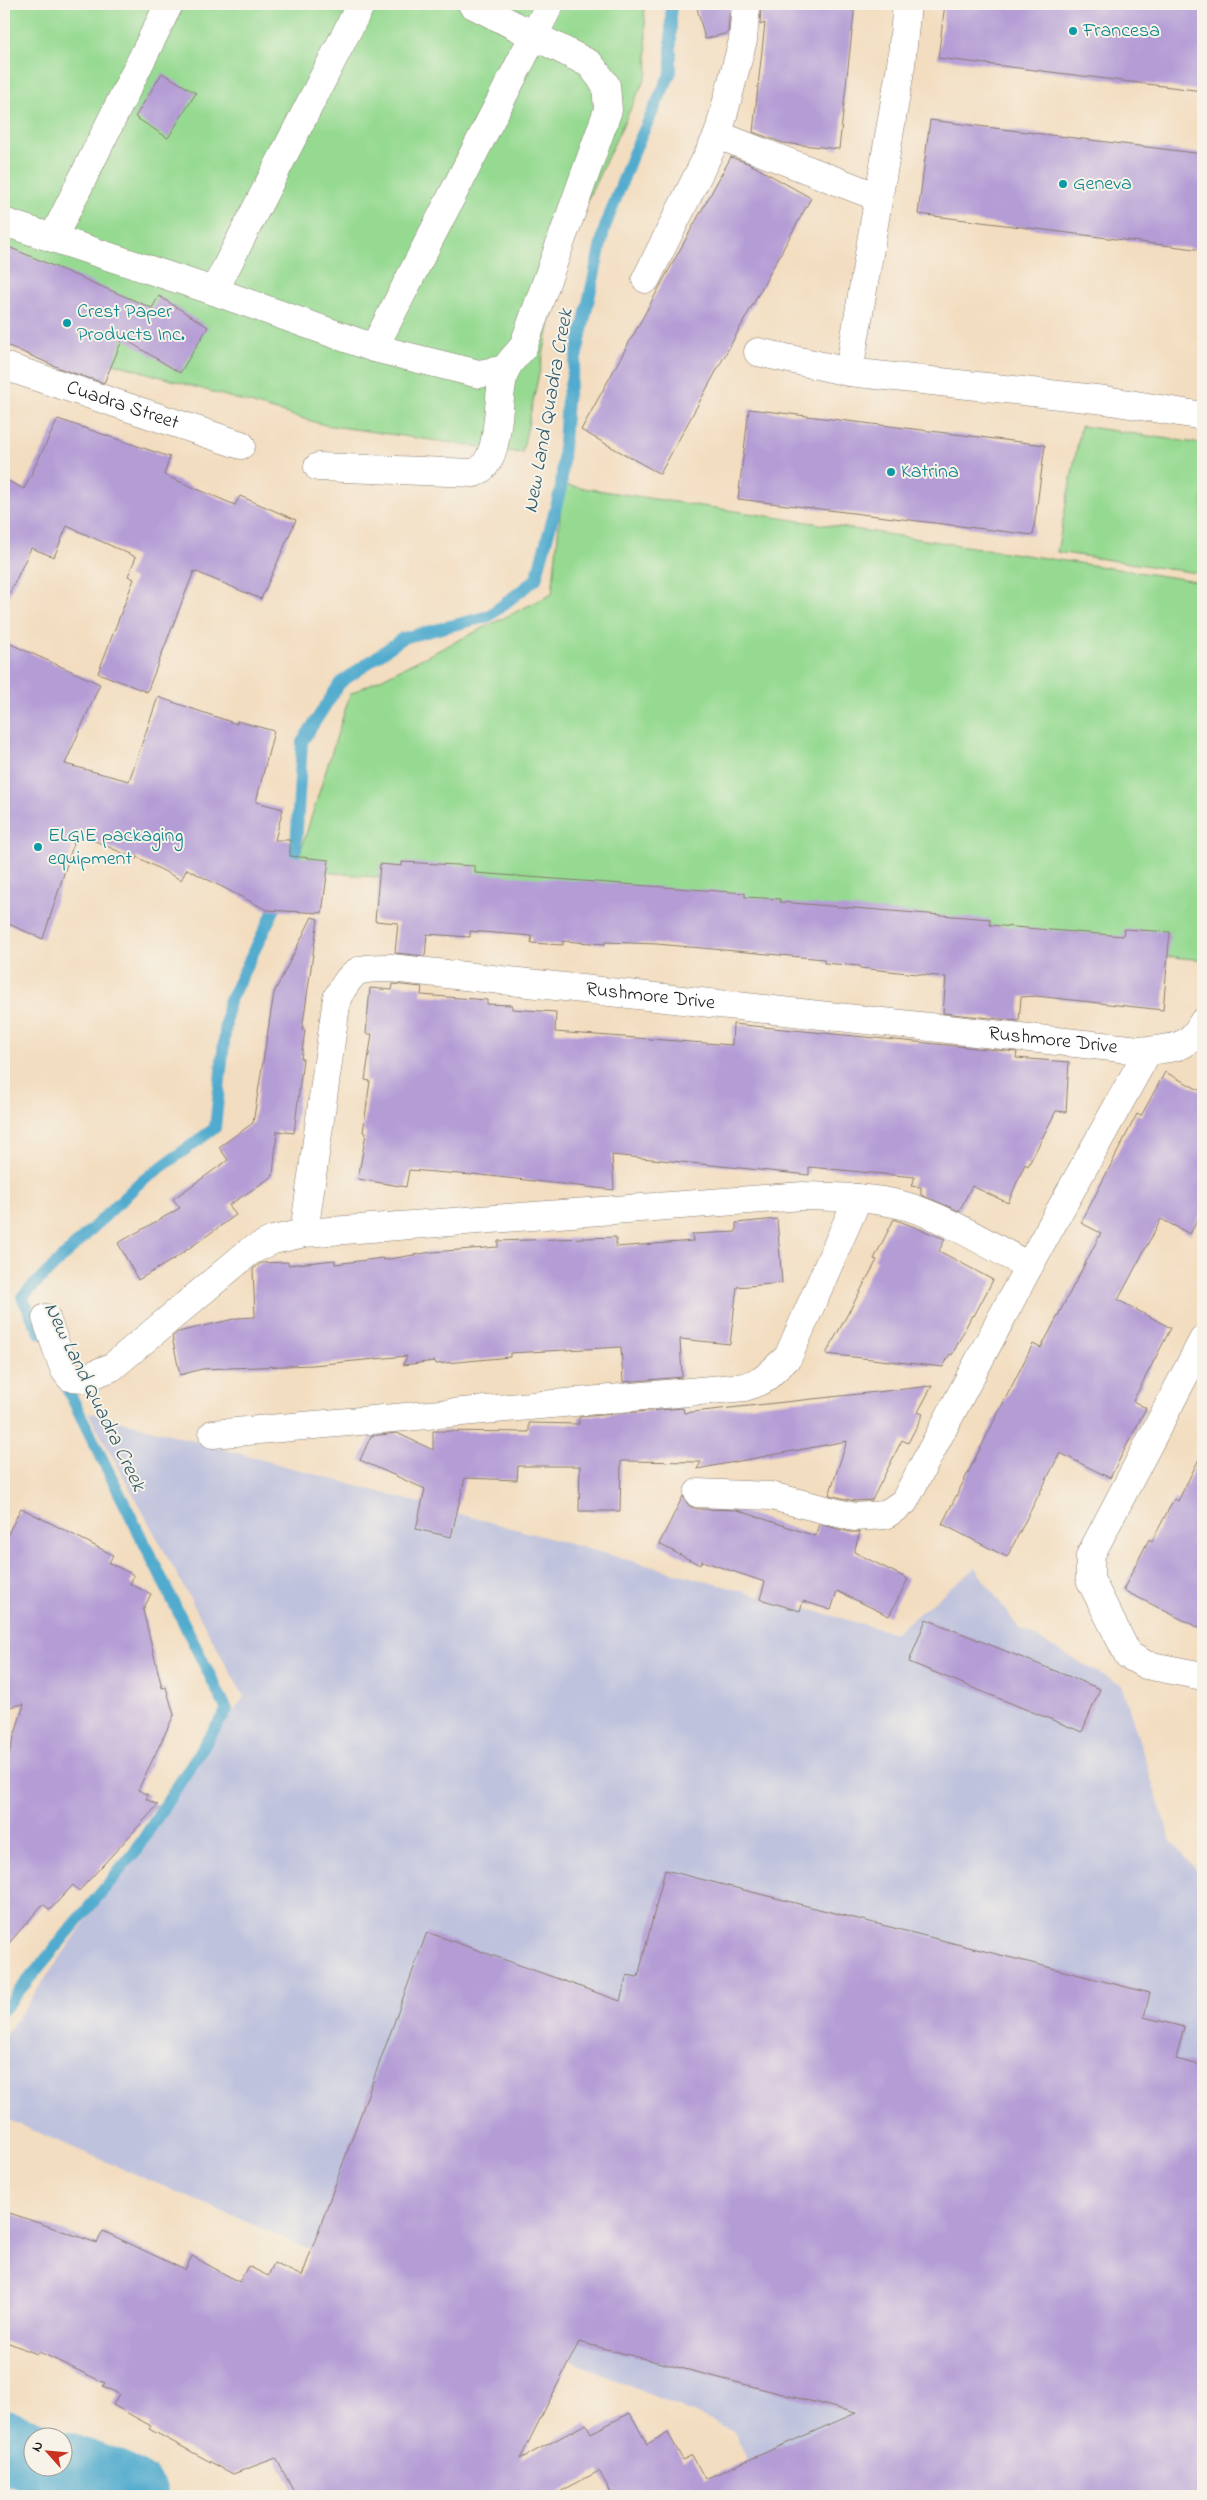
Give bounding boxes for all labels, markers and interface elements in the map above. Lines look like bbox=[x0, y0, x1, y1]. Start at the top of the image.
place label: Francesa bbox=[1082, 17, 1160, 46]
marker: Francesa bbox=[1067, 25, 1079, 37]
place label: Geneva bbox=[1073, 170, 1132, 199]
marker: Geneva bbox=[1057, 178, 1069, 190]
place label: Crest Paper Products Inc. bbox=[77, 298, 185, 350]
water label: New Land Quadra Creek bbox=[516, 306, 582, 515]
marker: Crest Paper Products Inc. bbox=[61, 317, 73, 329]
street label: Cuadra Street bbox=[63, 373, 183, 438]
place label: Katrina bbox=[901, 458, 959, 487]
marker: Katrina bbox=[885, 466, 897, 478]
place label: ELGIE packaging equipment bbox=[48, 822, 183, 874]
marker: ELGIE packaging equipment bbox=[32, 841, 44, 853]
street label: Rushmore Drive bbox=[584, 975, 717, 1018]
street label: Rushmore Drive bbox=[987, 1019, 1119, 1062]
water label: New Land Quadra Creek bbox=[35, 1297, 153, 1497]
north arrow bbox=[22, 2428, 72, 2478]
text: N bbox=[26, 2438, 49, 2456]

